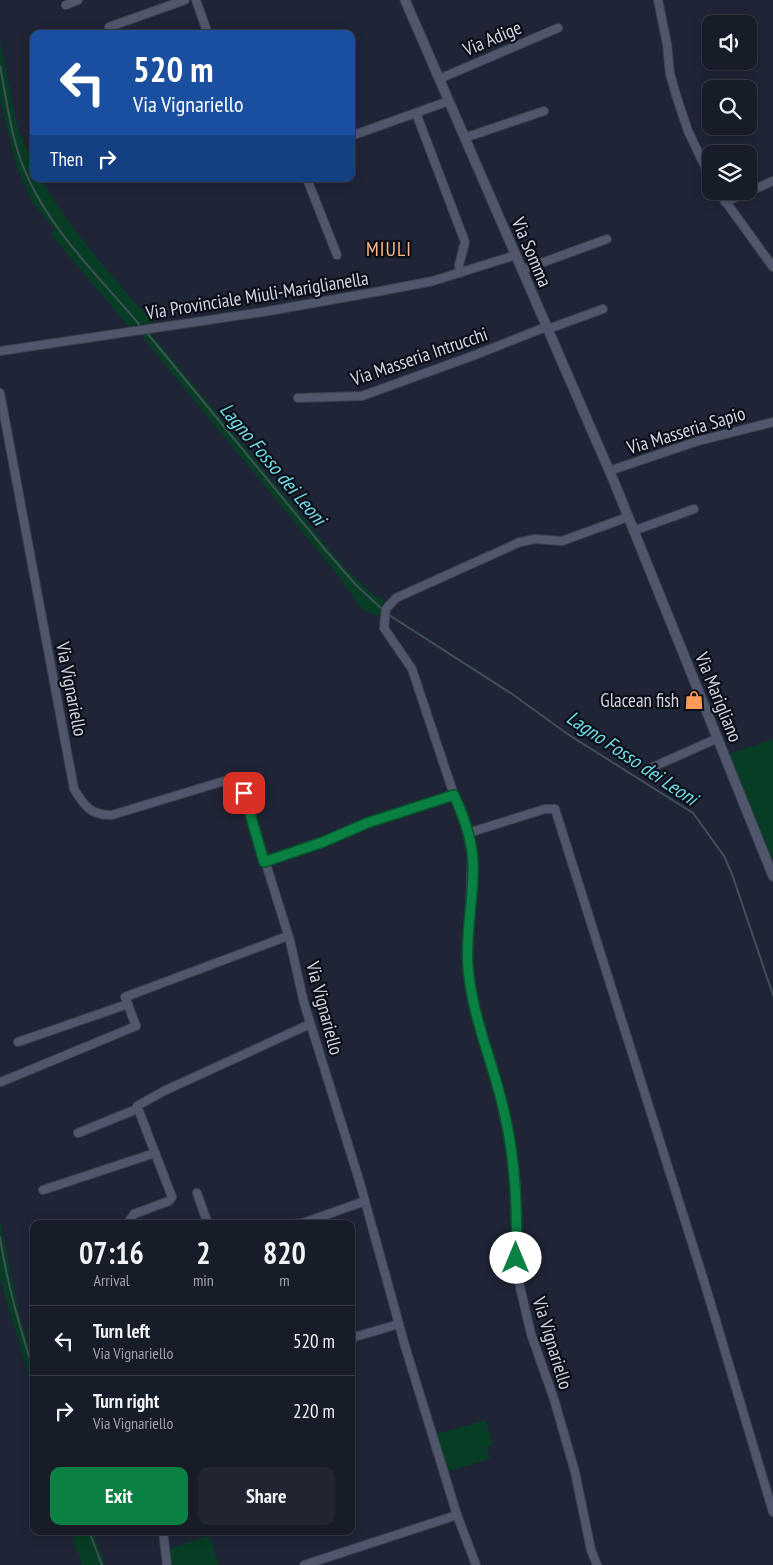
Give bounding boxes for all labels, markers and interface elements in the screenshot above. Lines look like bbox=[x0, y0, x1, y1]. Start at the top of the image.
street label: Via Adige bbox=[458, 15, 525, 61]
map controls bbox=[702, 15, 757, 200]
button: sound bbox=[702, 15, 757, 70]
text: 520 m bbox=[133, 46, 214, 92]
icon: left bbox=[50, 50, 115, 115]
button: search bbox=[702, 80, 757, 135]
text: Via Vignariello bbox=[133, 90, 243, 118]
icon: right bbox=[93, 145, 121, 173]
button: layers bbox=[702, 145, 757, 200]
text: Then bbox=[50, 147, 83, 171]
street label: Via Somma bbox=[506, 213, 557, 290]
district label: MIULI bbox=[366, 236, 412, 262]
street label: Via Provinciale Miuli-Mariglianella bbox=[143, 266, 370, 325]
street label: Via Masseria Intrucchi bbox=[347, 321, 491, 391]
water label: Lagno Fosso dei Leoni bbox=[214, 397, 334, 533]
street label: Via Masseria Sapio bbox=[623, 401, 748, 460]
street label: Via Vignariello bbox=[51, 639, 93, 738]
street label: Via Marigliano bbox=[690, 648, 748, 745]
place label: Glacean fish bbox=[600, 688, 679, 712]
shop icon: Glacean fish bbox=[683, 689, 705, 711]
water label: Lagno Fosso dei Leoni bbox=[562, 705, 705, 813]
pin bbox=[223, 772, 265, 814]
icon: arrive bbox=[230, 779, 258, 807]
street label: Via Vignariello bbox=[301, 958, 349, 1057]
position arrow bbox=[489, 1231, 541, 1283]
text: 07:16 bbox=[79, 1233, 144, 1272]
text: 2 bbox=[196, 1233, 211, 1272]
text: 820 bbox=[263, 1233, 306, 1272]
text: Arrival bbox=[93, 1270, 130, 1290]
text: min bbox=[193, 1270, 214, 1290]
text: m bbox=[279, 1270, 290, 1290]
street label: Via Vignariello bbox=[527, 1293, 578, 1392]
text: Turn left bbox=[93, 1319, 150, 1343]
icon: left bbox=[50, 1327, 78, 1355]
text: 520 m bbox=[293, 1329, 335, 1353]
text: Via Vignariello bbox=[93, 1343, 173, 1363]
text: Turn right bbox=[93, 1389, 159, 1413]
icon: right bbox=[50, 1397, 78, 1425]
text: 220 m bbox=[293, 1399, 335, 1423]
text: Via Vignariello bbox=[93, 1413, 173, 1433]
button: Exit bbox=[50, 1467, 188, 1525]
button: Share bbox=[198, 1467, 335, 1525]

